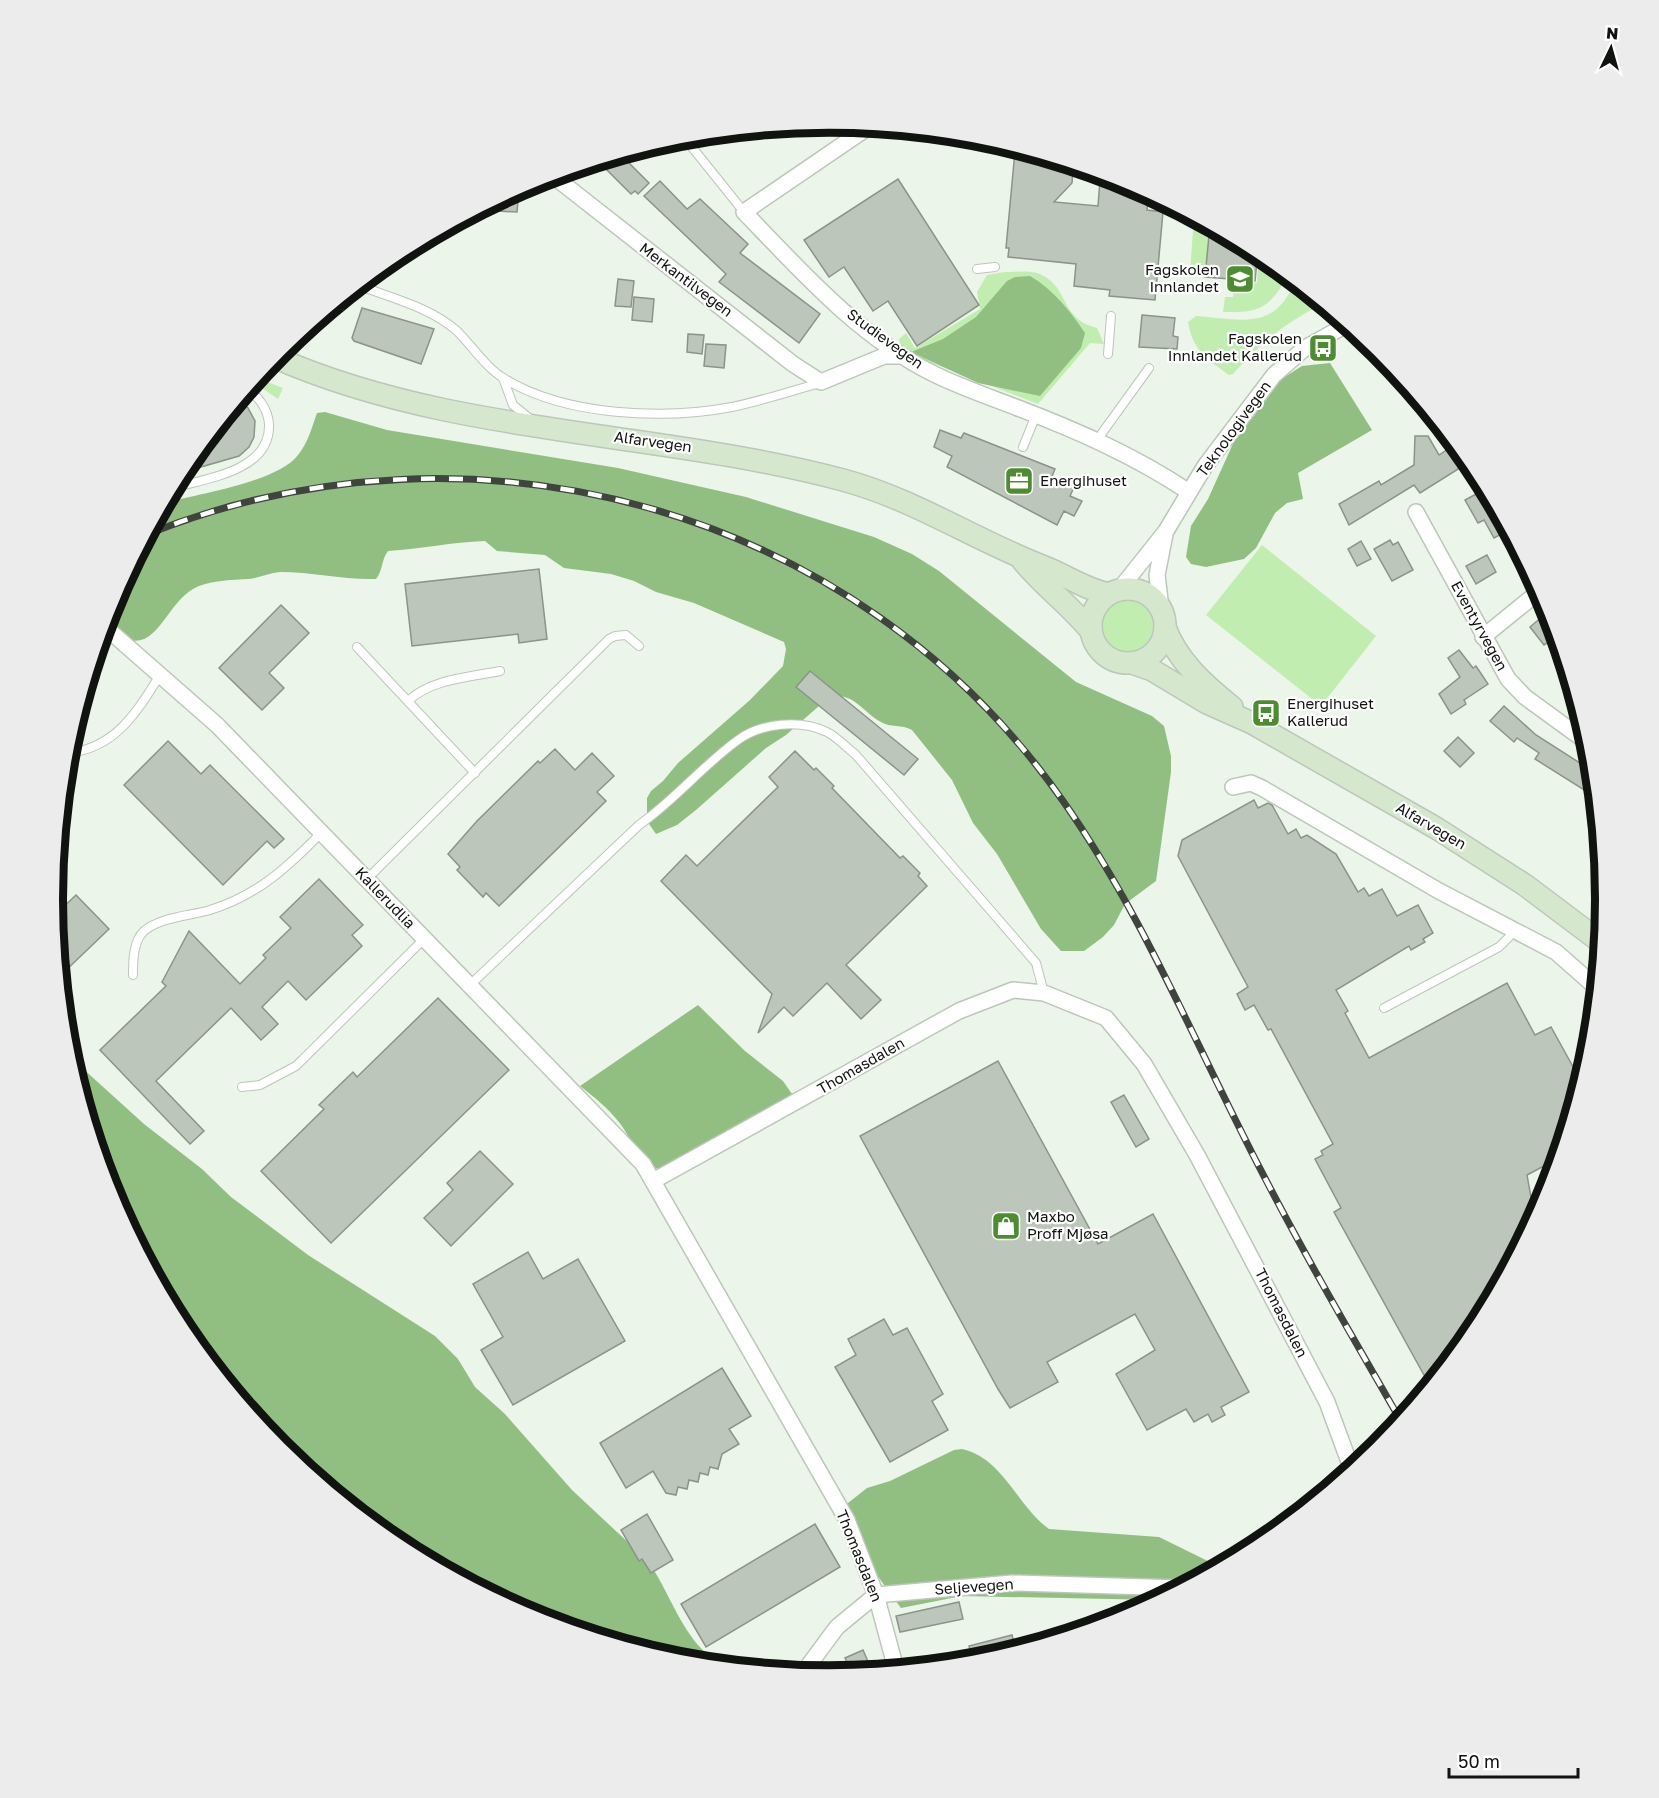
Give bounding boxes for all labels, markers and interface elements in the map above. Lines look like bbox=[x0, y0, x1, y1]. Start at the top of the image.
north arrow bbox=[1581, 18, 1641, 78]
text: N bbox=[1605, 23, 1619, 44]
street label: Merkantilvegen bbox=[637, 238, 737, 320]
place label: Fagskolen Innlandet bbox=[1145, 260, 1219, 295]
school or university icon: Fagskolen Innlandet bbox=[1224, 263, 1256, 295]
street label: Studievegen bbox=[844, 304, 927, 372]
place label: Fagskolen Innlandet Kallerud bbox=[1168, 329, 1302, 364]
bus stop icon: Fagskolen Innlandet Kallerud bbox=[1307, 332, 1339, 364]
street label: Teknologivegen bbox=[1192, 377, 1274, 480]
street label: Alfarvegen bbox=[613, 427, 693, 455]
office icon: Energihuset bbox=[1003, 465, 1035, 497]
place label: Energihuset bbox=[1040, 471, 1127, 489]
street label: Eventyrvegen bbox=[1448, 577, 1512, 674]
place label: Energihuset Kallerud bbox=[1287, 694, 1374, 729]
bus stop icon: Energihuset Kallerud bbox=[1250, 697, 1282, 729]
street label: Alfarvegen bbox=[1393, 798, 1470, 852]
street label: Kallerudlia bbox=[352, 863, 419, 932]
street label: Thomasdalen bbox=[814, 1033, 907, 1097]
place label: Maxbo Proff Mjøsa bbox=[1027, 1207, 1109, 1242]
shop icon: Maxbo Proff Mjøsa bbox=[990, 1210, 1022, 1242]
street label: Thomasdalen bbox=[1252, 1265, 1312, 1360]
street label: Thomasdalen bbox=[833, 1507, 887, 1604]
street label: Seljevegen bbox=[934, 1574, 1014, 1598]
scale bar bbox=[1449, 1741, 1578, 1779]
text: 50 m bbox=[1458, 1750, 1500, 1772]

